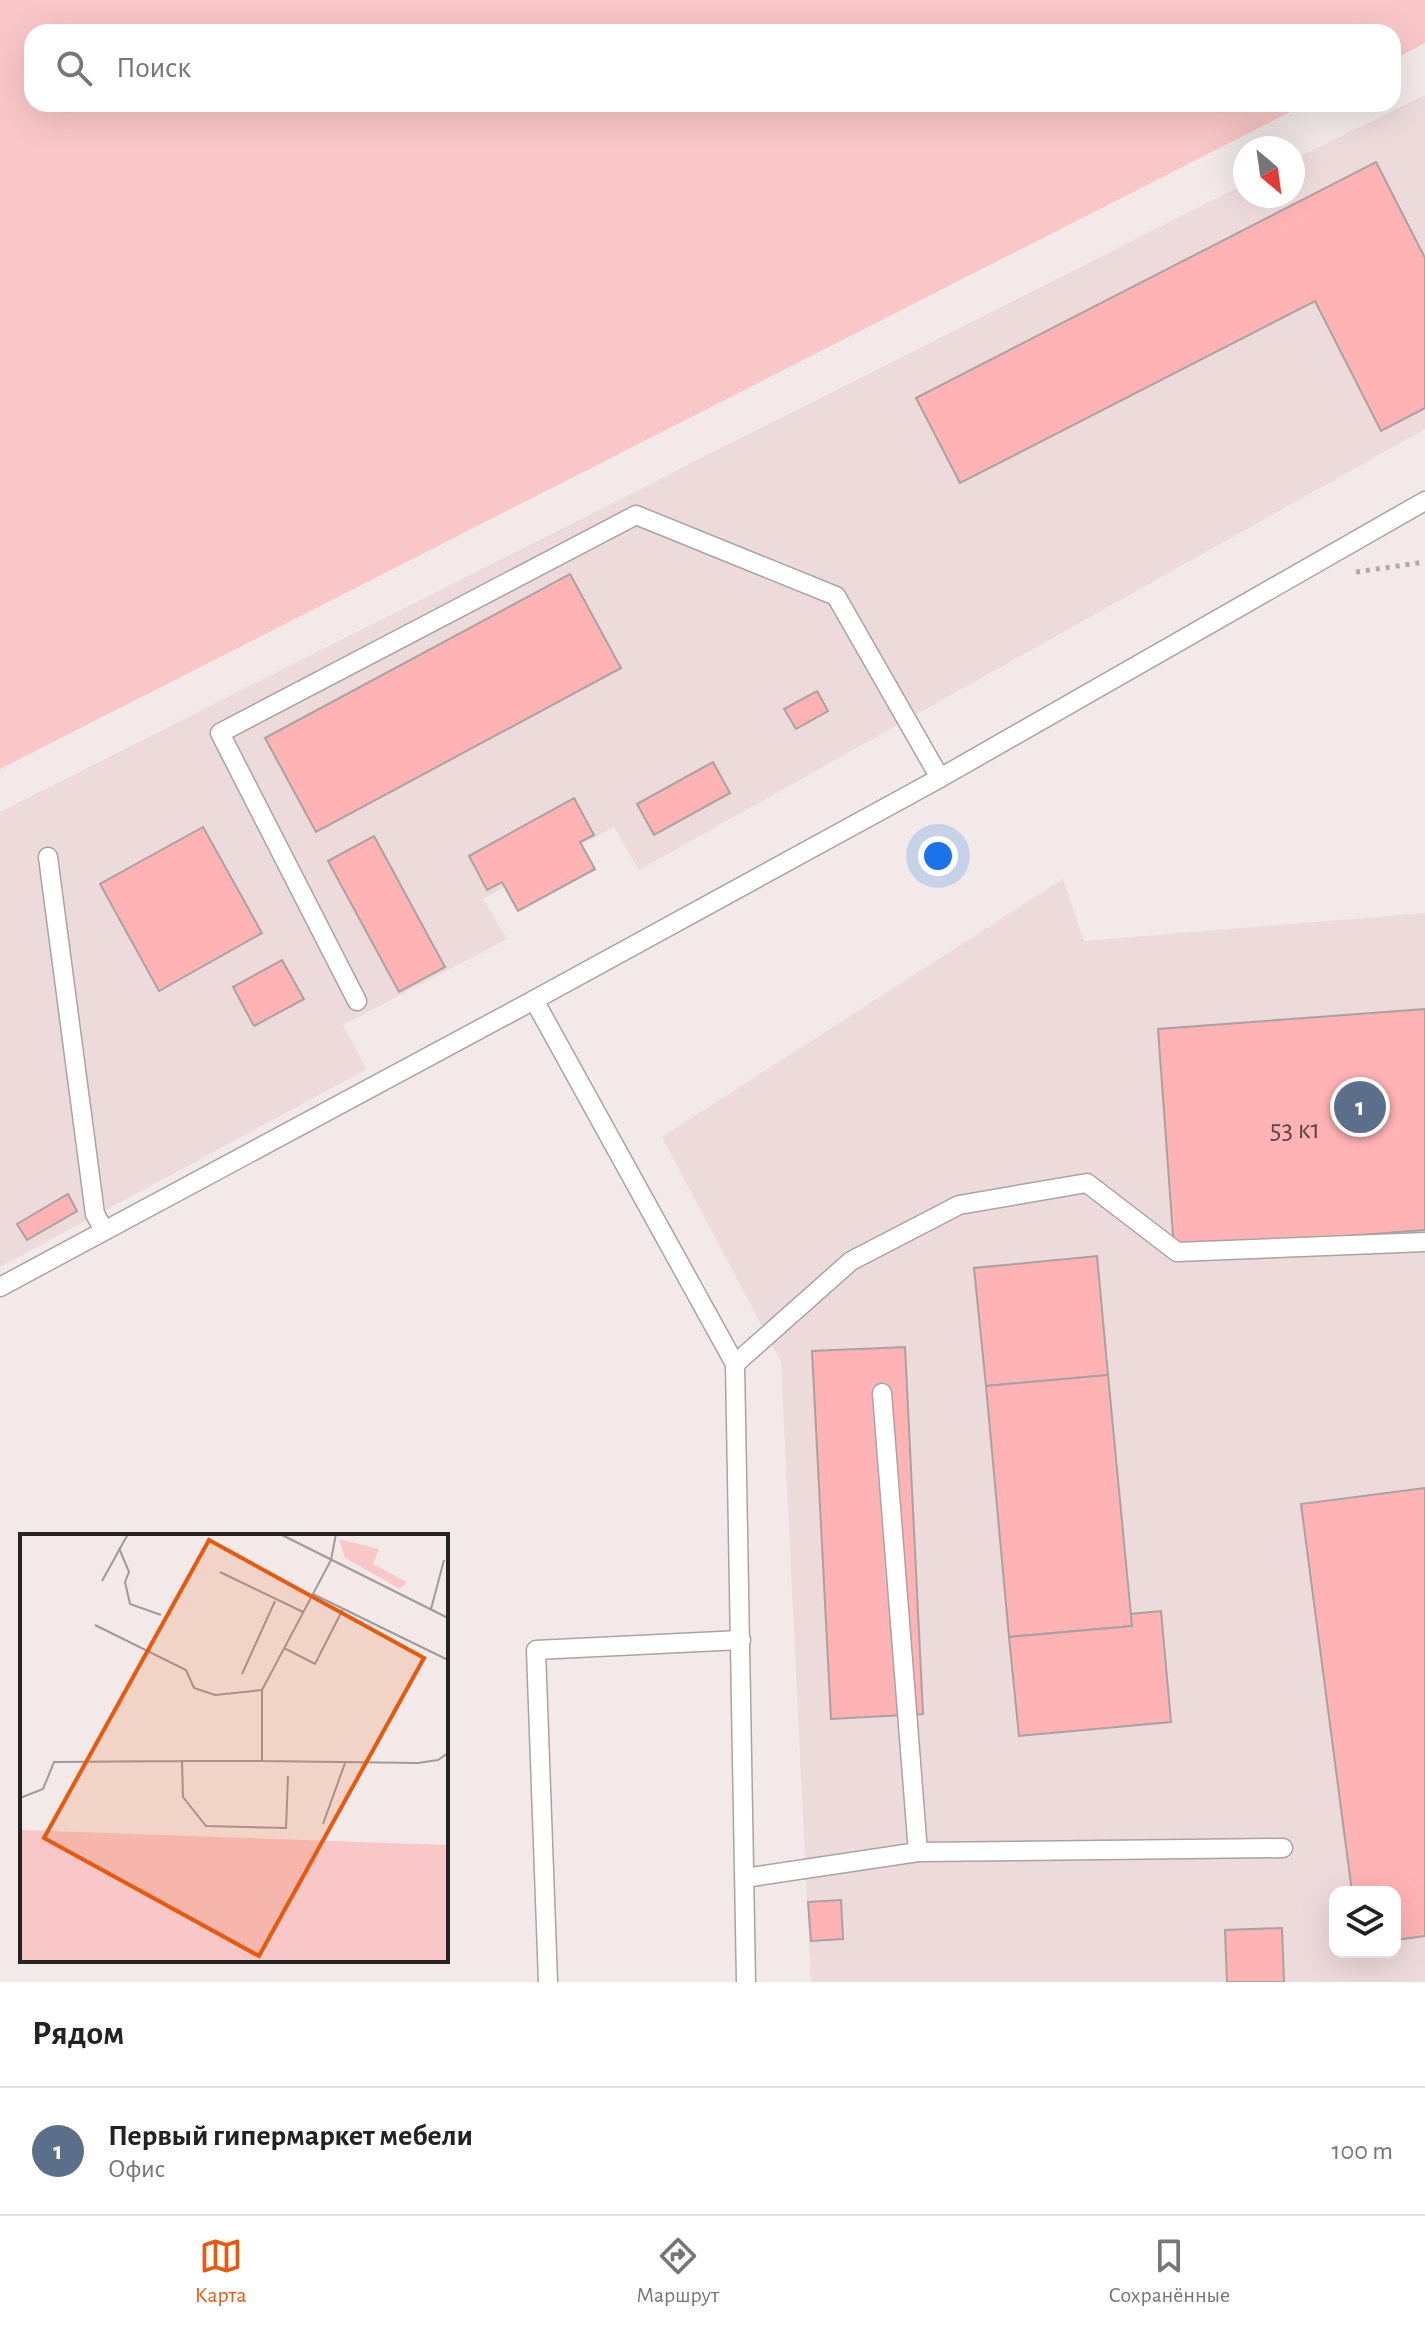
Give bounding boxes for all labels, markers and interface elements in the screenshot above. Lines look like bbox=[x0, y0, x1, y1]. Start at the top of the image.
search box bbox=[24, 24, 1401, 112]
icon: search bbox=[52, 46, 96, 90]
text: Поиск bbox=[116, 53, 191, 83]
north arrow bbox=[1233, 136, 1305, 208]
your location bbox=[918, 836, 958, 876]
pin: 1 bbox=[1334, 1077, 1386, 1137]
house number: 53 к1 bbox=[1270, 1116, 1320, 1144]
inset map bbox=[20, 1534, 448, 1962]
map controls bbox=[1329, 1886, 1401, 1958]
button: layers bbox=[1329, 1886, 1401, 1958]
text: Рядом bbox=[32, 2017, 124, 2051]
text: Первый гипермаркет мебели bbox=[108, 2121, 473, 2151]
text: 1 bbox=[53, 2138, 63, 2164]
text: 100 m bbox=[1332, 2138, 1393, 2164]
text: Офис bbox=[108, 2156, 165, 2182]
tab: Карта bbox=[195, 2234, 246, 2308]
tab: Маршрут bbox=[636, 2234, 719, 2308]
tab: Сохранённые bbox=[1109, 2234, 1230, 2308]

